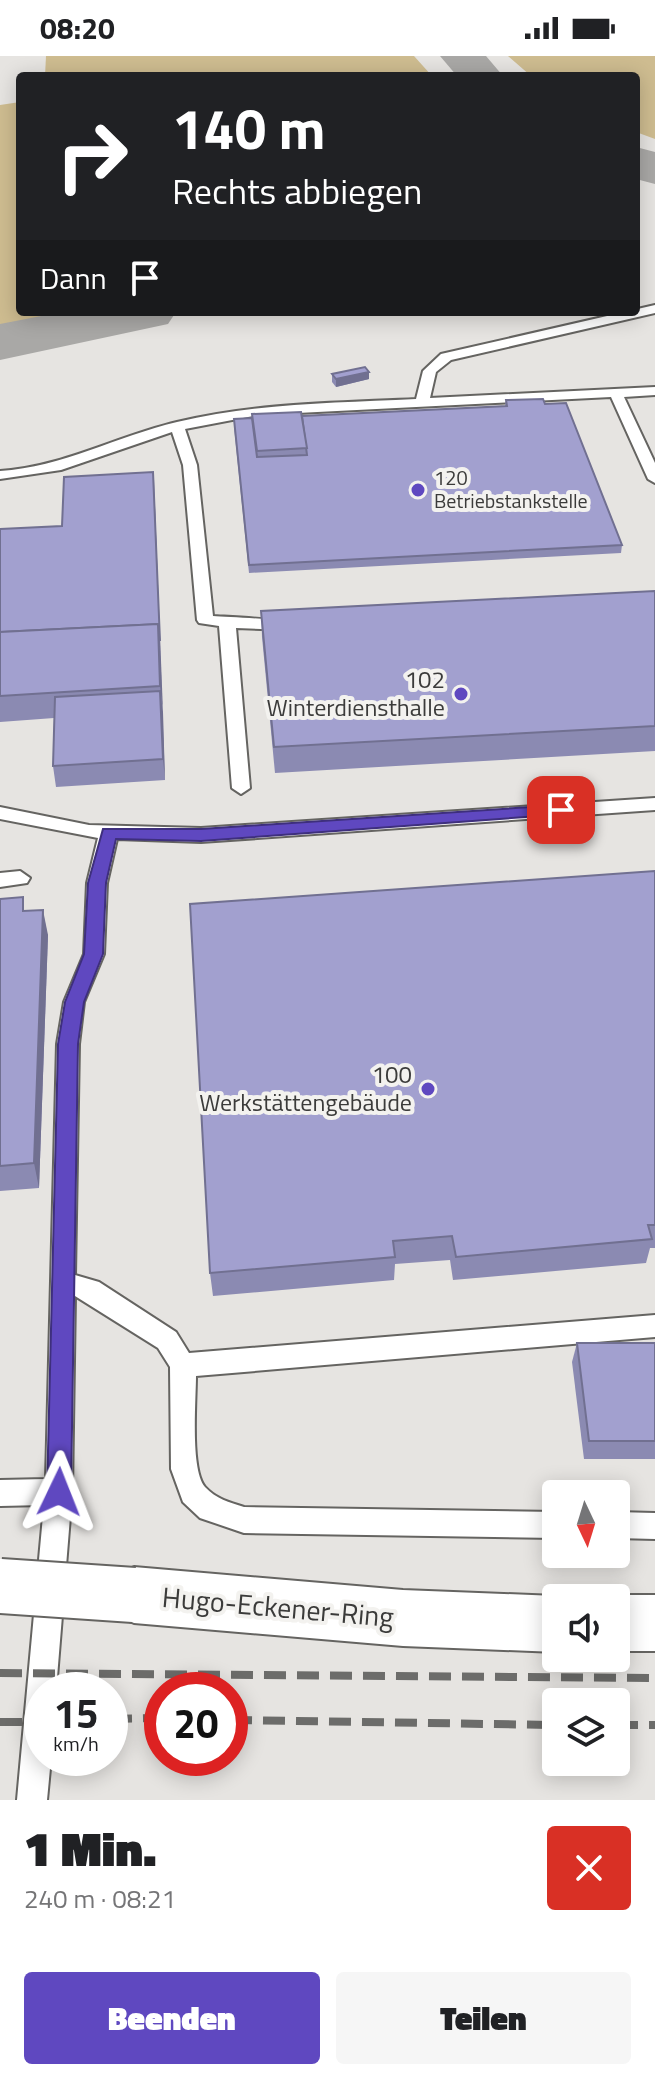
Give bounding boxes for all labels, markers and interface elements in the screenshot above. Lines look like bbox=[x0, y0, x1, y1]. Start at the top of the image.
text: 08:20 bbox=[40, 5, 115, 51]
text: 140 m bbox=[172, 86, 325, 171]
icon: right bbox=[40, 104, 144, 208]
text: Rechts abbiegen bbox=[172, 163, 422, 218]
text: Dann bbox=[40, 255, 107, 301]
icon: arrive bbox=[123, 256, 167, 300]
place label: 120 Betriebstankstelle bbox=[434, 462, 588, 516]
marker: 120 Betriebstankstelle bbox=[409, 481, 427, 499]
place label: 102 Winterdiensthalle bbox=[266, 661, 445, 725]
marker: 102 Winterdiensthalle bbox=[452, 685, 470, 703]
pin bbox=[527, 776, 595, 844]
icon: arrive bbox=[539, 788, 583, 832]
place label: 100 Werkstättengebäude bbox=[199, 1056, 412, 1120]
marker: 100 Werkstättengebäude bbox=[419, 1080, 437, 1098]
position arrow bbox=[17, 1450, 101, 1534]
north arrow bbox=[542, 1480, 630, 1568]
map controls bbox=[542, 1480, 630, 1776]
street label: Hugo-Eckener-Ring bbox=[160, 1575, 396, 1638]
button: sound bbox=[542, 1584, 630, 1672]
speed limit sign: 20 bbox=[144, 1672, 248, 1776]
text: 15 bbox=[54, 1683, 98, 1744]
button: layers bbox=[542, 1688, 630, 1776]
text: km/h bbox=[53, 1728, 99, 1759]
text: 1 Min. bbox=[24, 1812, 156, 1885]
button: close bbox=[547, 1826, 631, 1910]
text: 240 m · 08:21 bbox=[24, 1879, 176, 1918]
button: Beenden bbox=[24, 1972, 320, 2064]
button: Teilen bbox=[336, 1972, 631, 2064]

